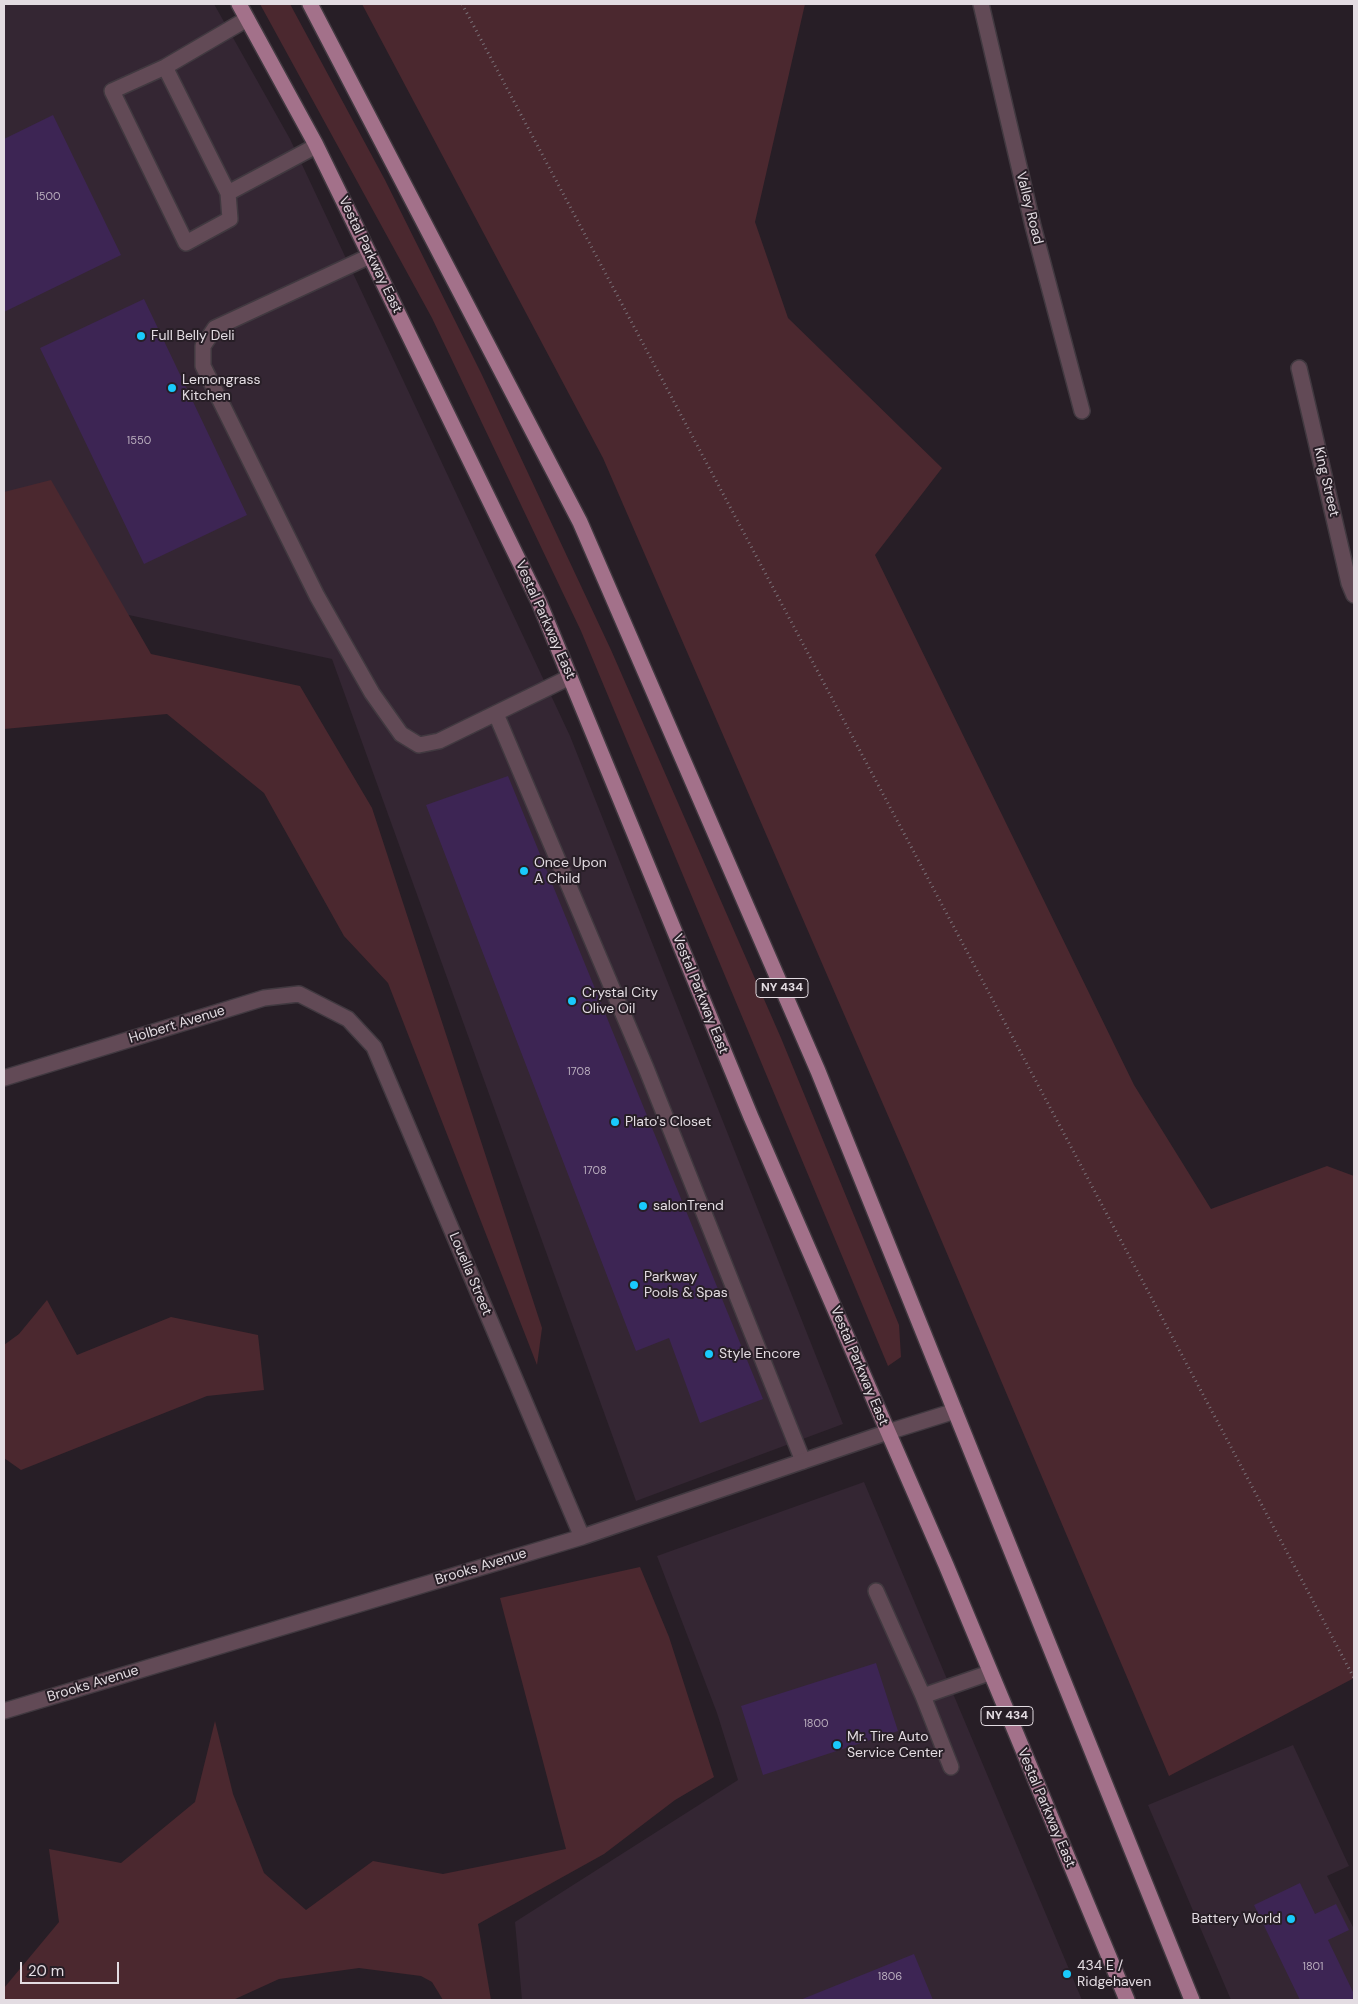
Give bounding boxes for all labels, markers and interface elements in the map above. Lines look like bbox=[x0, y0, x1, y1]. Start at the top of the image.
street label: Valley Road bbox=[1012, 170, 1046, 246]
house number: 1500 bbox=[35, 190, 61, 204]
street label: Vestal Parkway East bbox=[334, 194, 406, 316]
place label: Full Belly Deli bbox=[151, 328, 235, 344]
marker: Full Belly Deli bbox=[135, 330, 147, 342]
place label: Lemongrass Kitchen bbox=[182, 372, 261, 404]
marker: Lemongrass Kitchen bbox=[166, 382, 178, 394]
house number: 1550 bbox=[127, 434, 151, 448]
street label: King Street bbox=[1310, 446, 1342, 518]
street label: Vestal Parkway East bbox=[511, 558, 579, 682]
place label: Once Upon A Child bbox=[534, 855, 607, 888]
marker: Once Upon A Child bbox=[518, 865, 530, 877]
street label: Vestal Parkway East bbox=[668, 932, 732, 1056]
road number: NY 434 bbox=[756, 978, 808, 998]
place label: Crystal City Olive Oil bbox=[582, 985, 658, 1018]
marker: Crystal City Olive Oil bbox=[566, 995, 578, 1007]
street label: Holbert Avenue bbox=[127, 1002, 227, 1048]
house number: 1708 bbox=[567, 1065, 591, 1079]
place label: Plato's Closet bbox=[625, 1114, 711, 1130]
marker: Plato's Closet bbox=[609, 1116, 621, 1128]
house number: 1708 bbox=[583, 1164, 607, 1178]
place label: salonTrend bbox=[653, 1198, 724, 1214]
marker: salonTrend bbox=[637, 1200, 649, 1212]
street label: Louella Street bbox=[445, 1230, 495, 1318]
place label: Parkway Pools & Spas bbox=[644, 1269, 728, 1302]
marker: Parkway Pools & Spas bbox=[628, 1279, 640, 1291]
street label: Vestal Parkway East bbox=[826, 1304, 892, 1428]
place label: Style Encore bbox=[719, 1346, 800, 1362]
marker: Style Encore bbox=[703, 1348, 715, 1360]
street label: Brooks Avenue bbox=[433, 1545, 529, 1589]
street label: Brooks Avenue bbox=[45, 1662, 141, 1706]
road number: NY 434 bbox=[981, 1706, 1033, 1725]
house number: 1800 bbox=[803, 1717, 829, 1731]
place label: Mr. Tire Auto Service Center bbox=[847, 1729, 943, 1761]
marker: Mr. Tire Auto Service Center bbox=[831, 1739, 843, 1751]
street label: Vestal Parkway East bbox=[1013, 1746, 1079, 1870]
place label: Battery World bbox=[1191, 1911, 1281, 1927]
marker: Battery World bbox=[1285, 1913, 1297, 1925]
scale bar bbox=[22, 1952, 121, 1984]
place label: 434 E / Ridgehaven bbox=[1077, 1958, 1151, 1990]
house number: 1801 bbox=[1302, 1960, 1324, 1974]
text: 20 m bbox=[28, 1961, 64, 1981]
marker: 434 E / Ridgehaven bbox=[1061, 1968, 1073, 1980]
house number: 1806 bbox=[878, 1970, 902, 1984]

